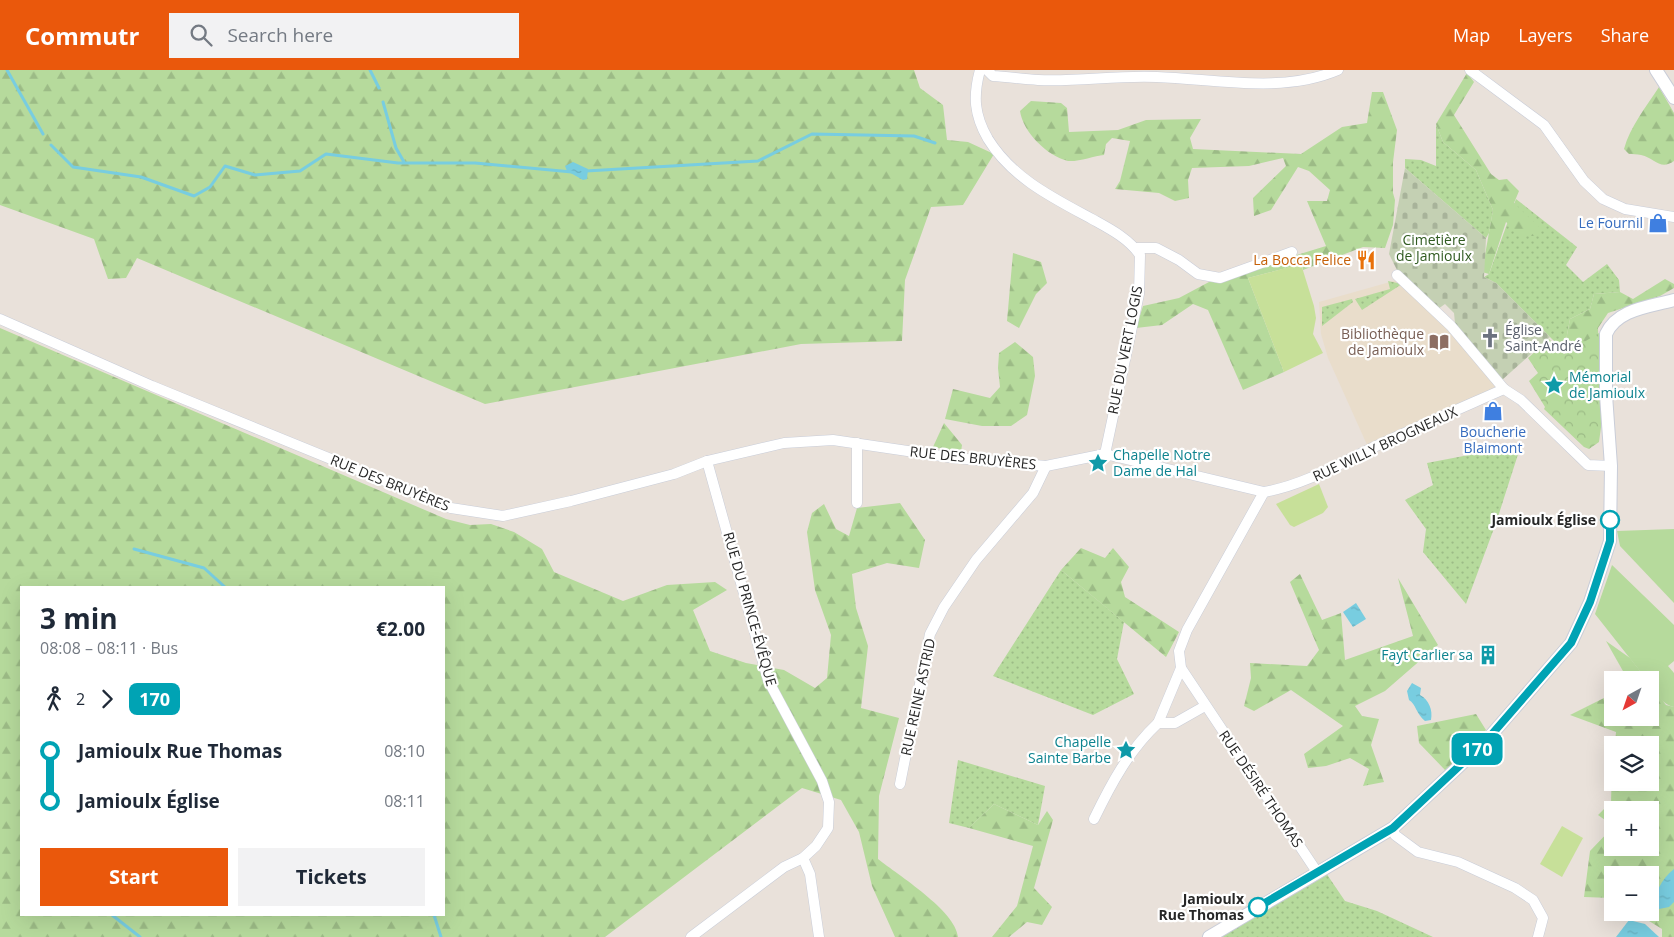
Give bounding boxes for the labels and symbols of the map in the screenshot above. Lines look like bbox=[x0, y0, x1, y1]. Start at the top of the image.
shop icon: Le Fournil bbox=[1647, 212, 1669, 234]
place label: Le Fournil bbox=[1579, 213, 1643, 232]
park label: Cimetière de Jamioulx bbox=[1396, 230, 1473, 265]
restaurant icon: La Bocca Felice bbox=[1355, 249, 1377, 271]
place label: La Bocca Felice bbox=[1253, 250, 1351, 269]
street label: RUE DU VERT LOGIS bbox=[1103, 284, 1146, 416]
place label: Église Saint-André bbox=[1505, 320, 1582, 355]
place label: Bibliothèque de Jamioulx bbox=[1341, 324, 1425, 359]
church icon: Église Saint-André bbox=[1479, 327, 1501, 349]
library icon: Bibliothèque de Jamioulx bbox=[1428, 331, 1450, 353]
place label: Mémorial de Jamioulx bbox=[1569, 367, 1646, 402]
place icon: Mémorial de Jamioulx bbox=[1543, 374, 1565, 396]
shop icon: Boucherie Blaimont bbox=[1482, 400, 1504, 422]
street label: RUE WILLY BROGNEAUX bbox=[1309, 401, 1461, 485]
place label: Boucherie Blaimont bbox=[1460, 422, 1526, 457]
street label: RUE DES BRUYÈRES bbox=[909, 441, 1037, 474]
place label: Chapelle Notre Dame de Hal bbox=[1113, 445, 1211, 480]
street label: RUE DES BRUYÈRES bbox=[328, 450, 453, 515]
place icon: Chapelle Notre Dame de Hal bbox=[1087, 452, 1109, 474]
place label: Jamioulx Église bbox=[1489, 510, 1596, 529]
marker: Jamioulx Église bbox=[1600, 510, 1620, 530]
street label: RUE DU PRINCE-ÉVÊQUE bbox=[719, 530, 782, 688]
street label: RUE REINE ASTRID bbox=[896, 636, 939, 757]
building icon: Fayt Carlier sa bbox=[1477, 644, 1499, 666]
place label: Fayt Carlier sa bbox=[1381, 645, 1473, 664]
north arrow bbox=[1604, 671, 1659, 726]
street label: RUE DÉSIRÉ THOMAS bbox=[1215, 726, 1308, 851]
place label: Chapelle Sainte Barbe bbox=[1028, 732, 1111, 767]
line badge: 170 bbox=[1448, 733, 1506, 765]
place icon: Chapelle Sainte Barbe bbox=[1115, 739, 1137, 761]
place label: Jamioulx Rue Thomas bbox=[1159, 889, 1245, 924]
marker: Jamioulx Rue Thomas bbox=[1248, 897, 1268, 917]

